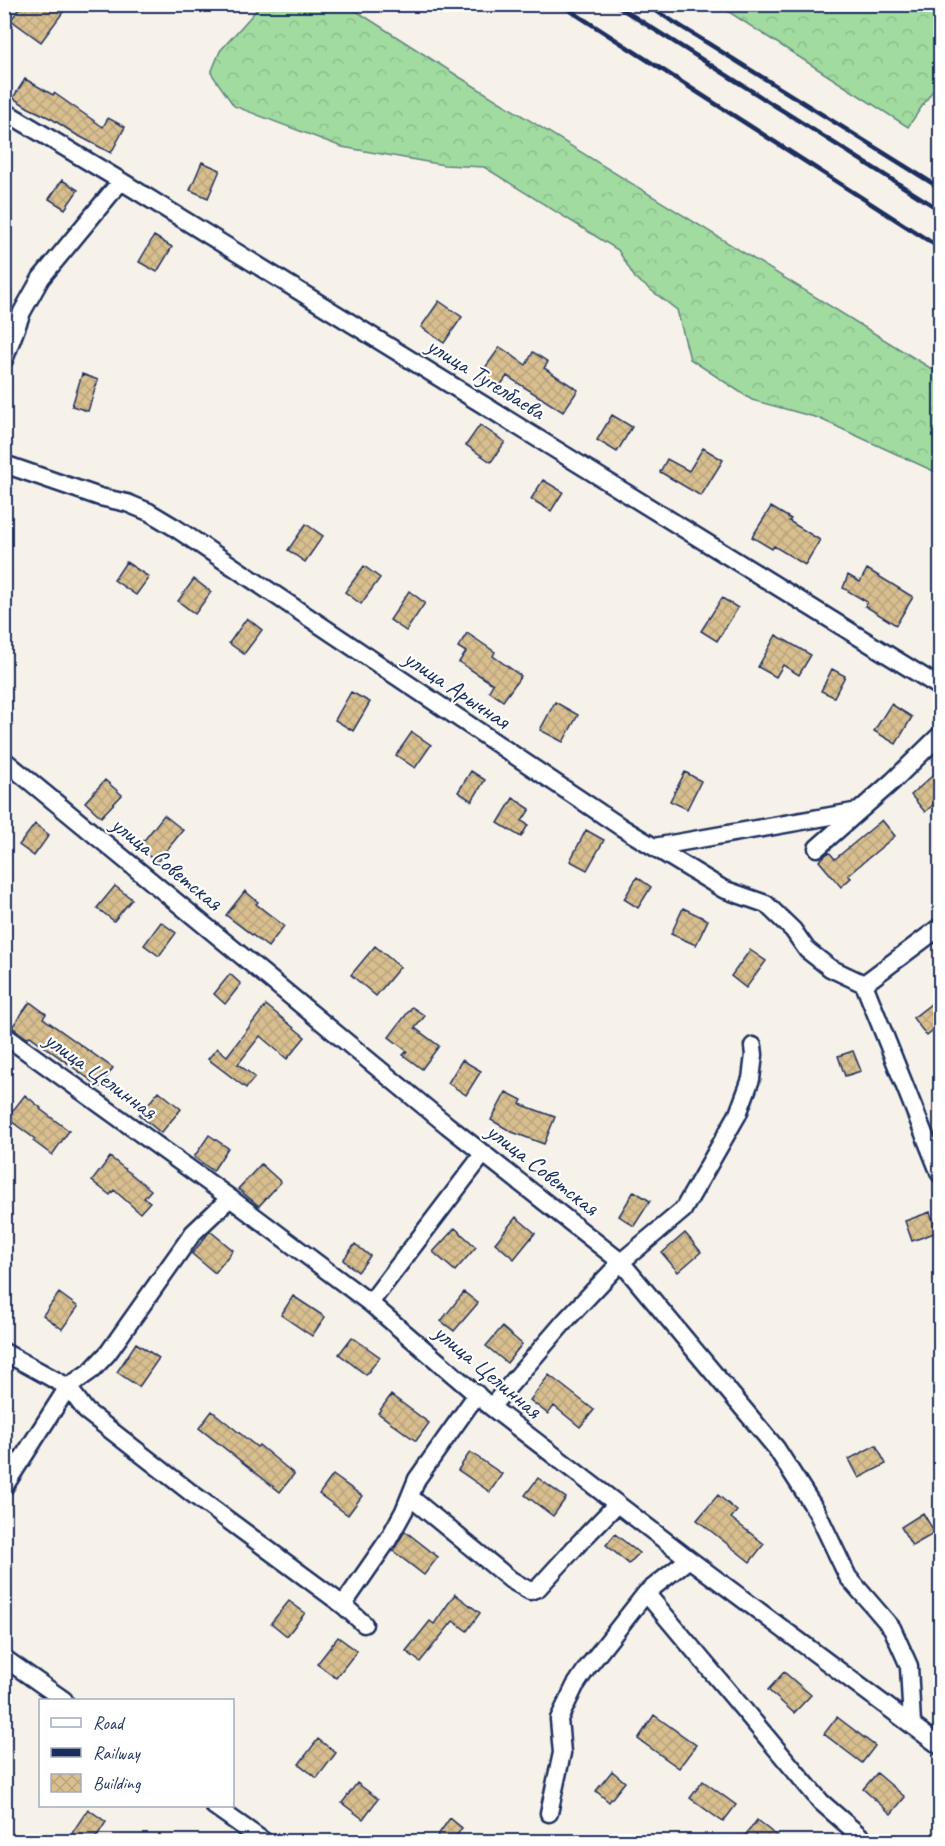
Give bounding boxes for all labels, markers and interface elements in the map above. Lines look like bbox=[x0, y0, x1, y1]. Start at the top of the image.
street label: улица Тугелбаева bbox=[420, 329, 552, 427]
street label: улица Арычная bbox=[397, 642, 517, 736]
street label: улица Советская bbox=[104, 808, 230, 918]
street label: улица Целинная bbox=[37, 1023, 164, 1127]
street label: улица Советская bbox=[479, 1115, 606, 1223]
street label: улица Целинная bbox=[426, 1316, 549, 1426]
legend bbox=[39, 1699, 234, 1807]
text: Road bbox=[93, 1712, 126, 1734]
text: Railway bbox=[93, 1742, 141, 1764]
text: Building bbox=[93, 1772, 142, 1794]

